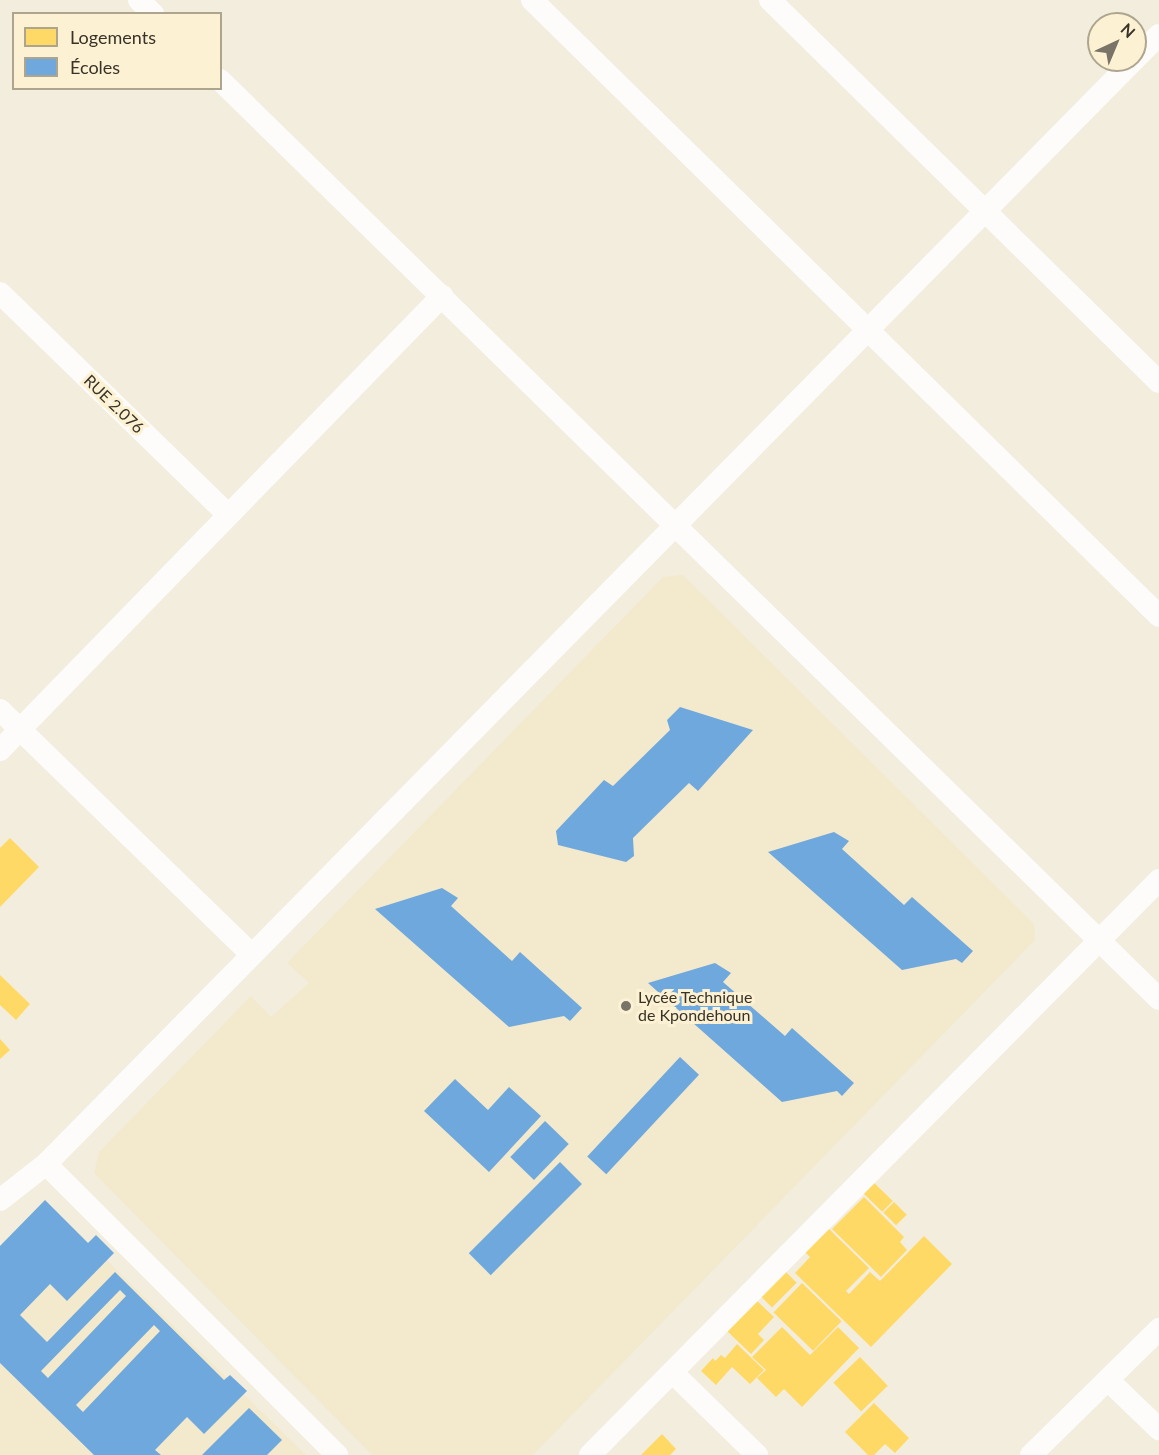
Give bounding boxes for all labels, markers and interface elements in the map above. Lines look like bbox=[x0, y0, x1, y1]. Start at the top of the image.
legend bbox=[12, 12, 222, 90]
north arrow bbox=[1087, 12, 1147, 72]
text: N bbox=[1117, 19, 1139, 41]
text: Logements bbox=[70, 26, 156, 48]
text: Écoles bbox=[70, 56, 120, 78]
street label: RUE 2.076 bbox=[80, 371, 148, 437]
place label: Lycée Technique de Kpondehoun bbox=[638, 987, 753, 1025]
marker: Lycée Technique de Kpondehoun bbox=[619, 999, 633, 1013]

